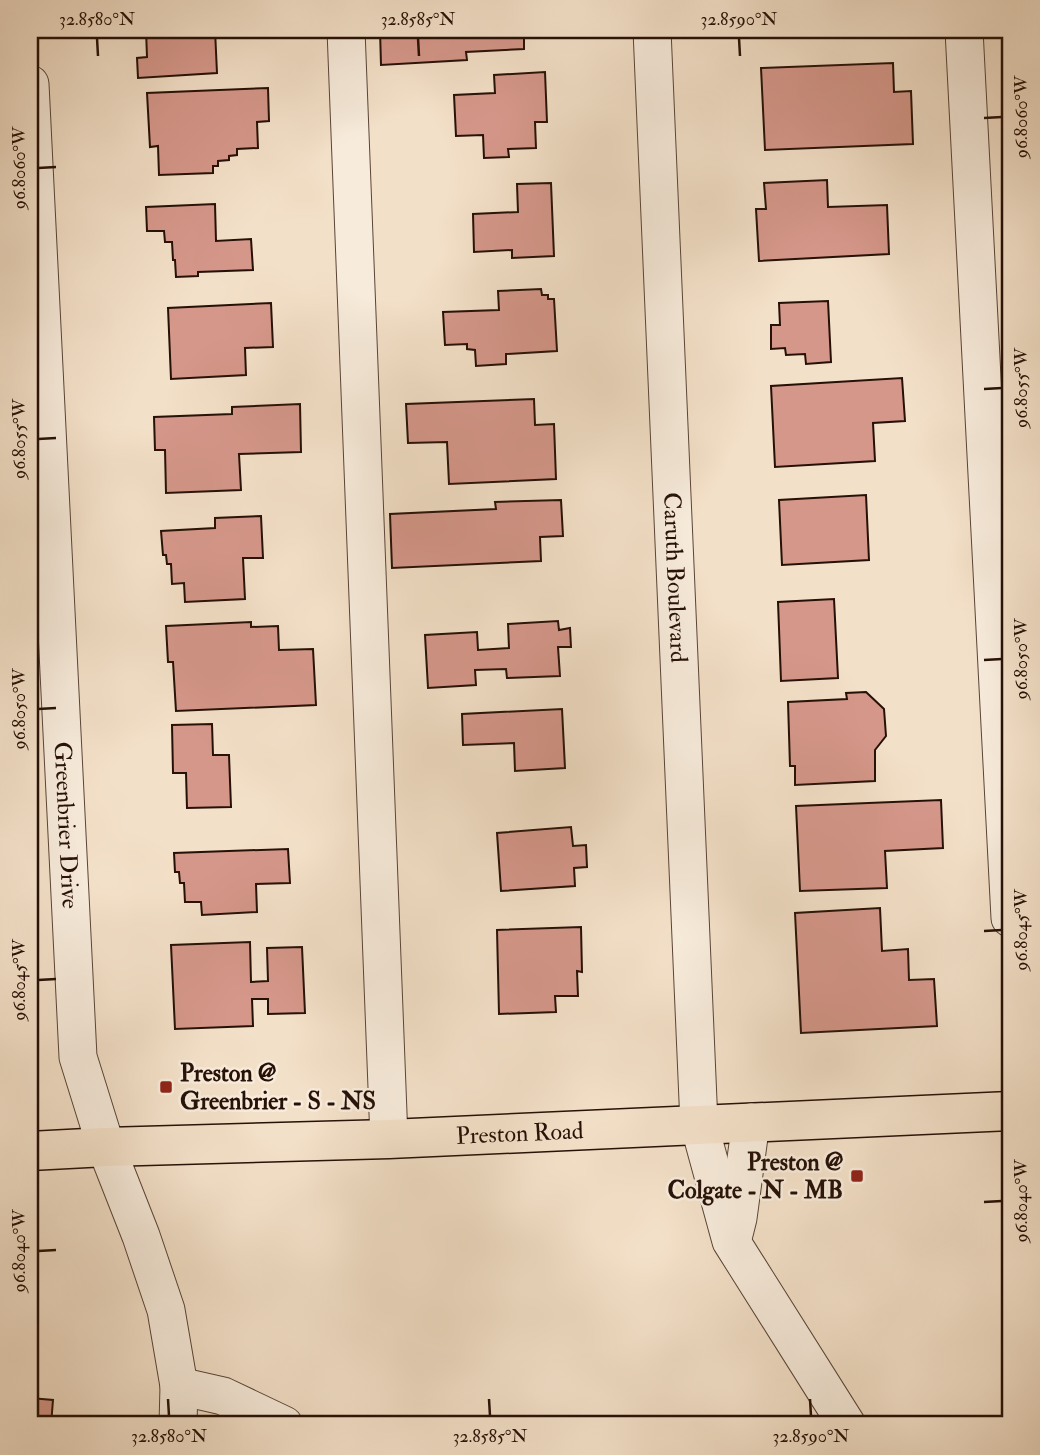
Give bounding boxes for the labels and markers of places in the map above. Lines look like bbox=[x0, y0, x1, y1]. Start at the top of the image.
place label: Preston @ Greenbrier - S - NS bbox=[180, 1058, 376, 1117]
marker: Preston @ Greenbrier - S - NS bbox=[158, 1079, 174, 1095]
place label: Preston @ Colgate - N - MB bbox=[667, 1147, 844, 1206]
marker: Preston @ Colgate - N - MB bbox=[849, 1168, 865, 1184]

